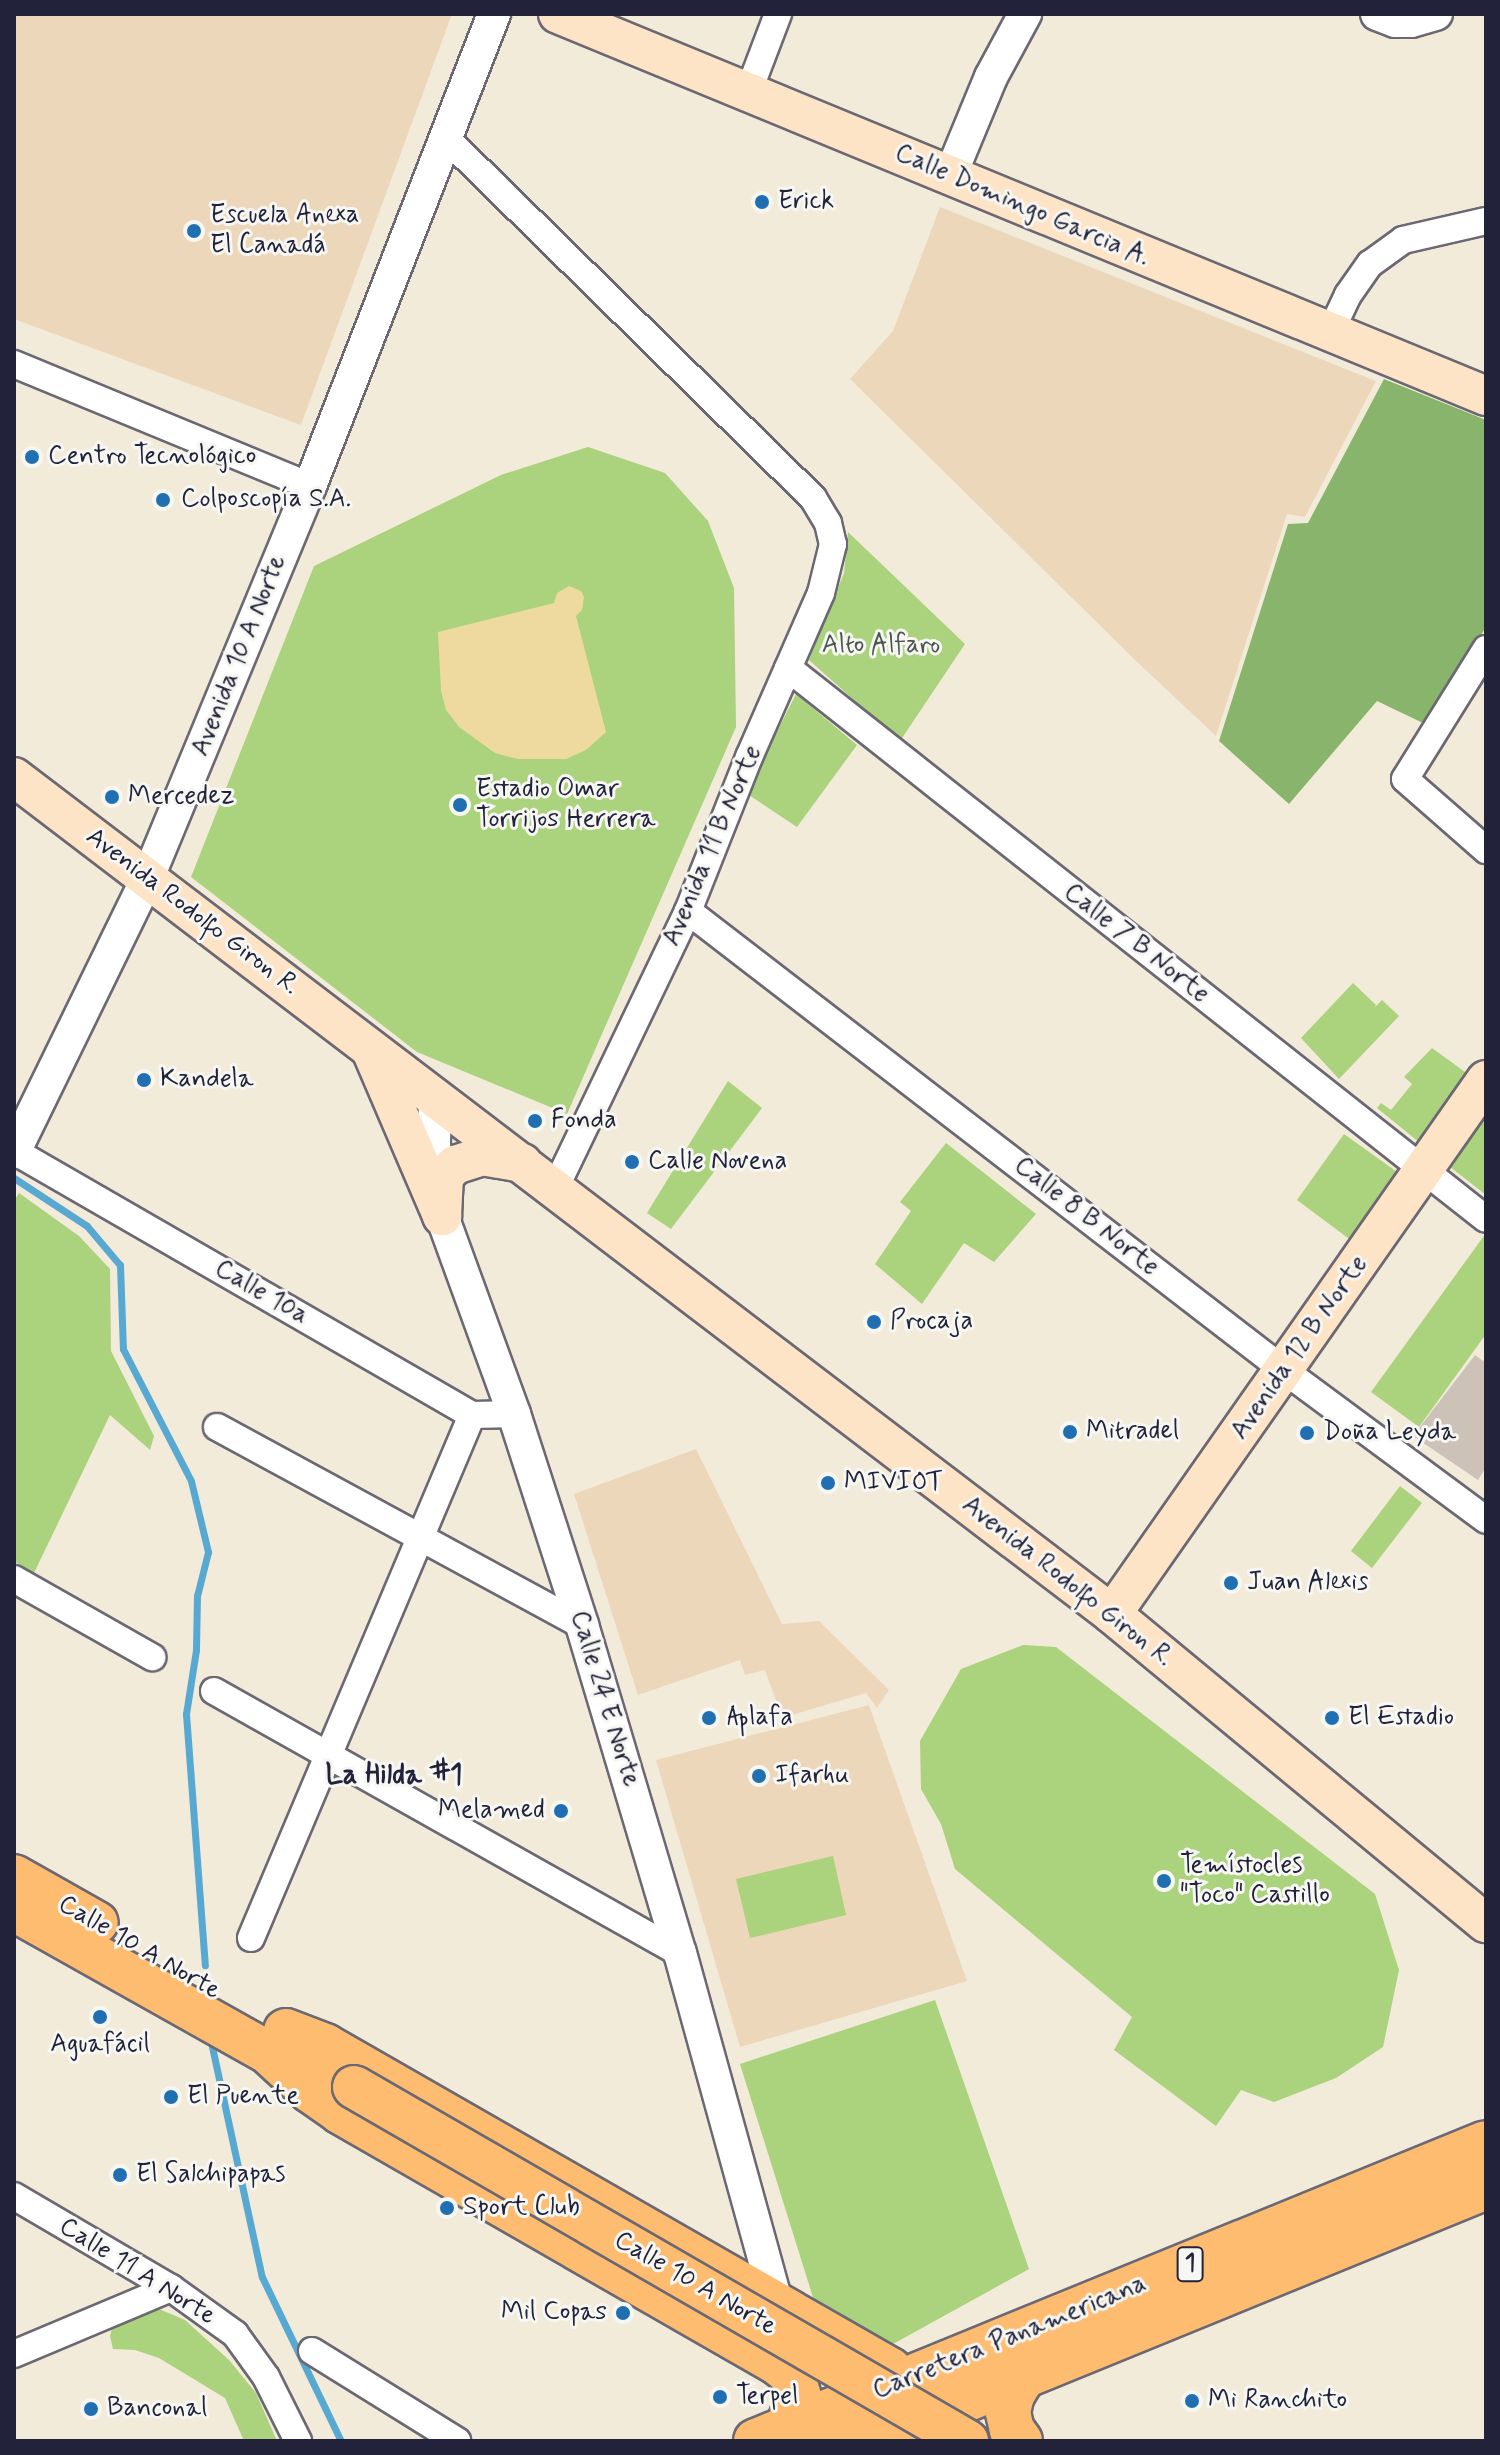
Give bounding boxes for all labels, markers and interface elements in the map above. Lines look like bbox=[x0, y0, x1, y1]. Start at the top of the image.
street label: Calle Domingo Garcia A. bbox=[890, 138, 1154, 274]
place label: Erick bbox=[778, 186, 834, 218]
marker: Erick bbox=[753, 193, 771, 211]
place label: Escuela Anexa El Canadá bbox=[210, 200, 360, 262]
marker: Escuela Anexa El Canadá bbox=[185, 222, 203, 240]
place label: Centro Tecnológico bbox=[48, 441, 256, 473]
marker: Centro Tecnológico bbox=[23, 448, 41, 466]
place label: Colposcopía S.A. bbox=[181, 484, 351, 516]
marker: Colposcopía S.A. bbox=[152, 489, 174, 511]
street label: Avenida 10 A Norte bbox=[185, 551, 295, 761]
park label: Alto Alfaro bbox=[822, 630, 940, 662]
street label: Avenida 11 B Norte bbox=[658, 743, 768, 949]
place label: Estadio Omar Torrijos Herrera bbox=[476, 774, 656, 836]
place label: Mercedez bbox=[128, 781, 235, 813]
marker: Mercedez bbox=[103, 788, 121, 806]
marker: Estadio Omar Torrijos Herrera bbox=[451, 796, 469, 814]
street label: Avenida Rodolfo Giron R. bbox=[79, 821, 305, 1003]
street label: Calle 7 B Norte bbox=[1059, 879, 1213, 1009]
place label: Kandela bbox=[160, 1064, 254, 1096]
marker: Kandela bbox=[135, 1071, 153, 1089]
place label: Fonda bbox=[551, 1105, 617, 1137]
marker: Fonda bbox=[526, 1112, 544, 1130]
place label: Calle Novena bbox=[648, 1146, 787, 1178]
street label: Calle 8 B Norte bbox=[1009, 1152, 1163, 1282]
marker: Calle Novena bbox=[623, 1153, 641, 1171]
street label: Avenida 12 B Norte bbox=[1226, 1252, 1374, 1444]
street label: Calle 10a bbox=[209, 1254, 313, 1332]
place label: Procaja bbox=[890, 1306, 973, 1338]
marker: Procaja bbox=[865, 1313, 883, 1331]
place label: Mitradel bbox=[1086, 1416, 1179, 1448]
place label: Doña Leyda bbox=[1323, 1417, 1454, 1449]
marker: Mitradel bbox=[1061, 1423, 1079, 1441]
marker: Doña Leyda bbox=[1298, 1424, 1316, 1442]
place label: MIVIOT bbox=[844, 1467, 944, 1499]
marker: MIVIOT bbox=[819, 1474, 837, 1492]
street label: Avenida Rodolfo Giron R. bbox=[955, 1490, 1179, 1674]
place label: Juan Alexis bbox=[1247, 1567, 1370, 1599]
marker: Juan Alexis bbox=[1222, 1574, 1240, 1592]
street label: Calle 24 E Norte bbox=[562, 1607, 646, 1791]
place label: Aplafa bbox=[727, 1702, 793, 1734]
place label: El Estadio bbox=[1348, 1702, 1451, 1734]
marker: Aplafa bbox=[698, 1707, 720, 1729]
marker: El Estadio bbox=[1323, 1709, 1341, 1727]
district label: La Hilda #1 bbox=[324, 1759, 464, 1793]
place label: Ifarhu bbox=[775, 1760, 849, 1792]
marker: Ifarhu bbox=[750, 1767, 768, 1785]
place label: Melamed bbox=[438, 1795, 545, 1827]
marker: Melamed bbox=[552, 1802, 570, 1820]
place label: Temístocles "Toco" Castillo bbox=[1180, 1850, 1330, 1912]
marker: Temístocles "Toco" Castillo bbox=[1155, 1872, 1173, 1890]
street label: Calle 10 A Norte bbox=[52, 1889, 226, 2007]
marker: Aguafácil bbox=[91, 2008, 109, 2026]
place label: Aguafácil bbox=[50, 2029, 150, 2061]
place label: El Puente bbox=[187, 2081, 293, 2113]
marker: El Puente bbox=[162, 2088, 180, 2106]
place label: El Salchipapas bbox=[136, 2159, 288, 2191]
marker: El Salchipapas bbox=[111, 2166, 129, 2184]
place label: Sport Club bbox=[463, 2192, 585, 2224]
marker: Sport Club bbox=[438, 2199, 456, 2217]
street label: Calle 11 A Norte bbox=[53, 2211, 221, 2333]
street label: Calle 10 A Norte bbox=[608, 2225, 782, 2343]
road number: 1 bbox=[1176, 2244, 1204, 2284]
street label: Carretera Panamericana bbox=[867, 2268, 1153, 2408]
place label: Mil Copas bbox=[502, 2297, 607, 2329]
marker: Mil Copas bbox=[614, 2304, 632, 2322]
place label: Terpel bbox=[736, 2381, 798, 2413]
place label: Mi Ranchito bbox=[1208, 2385, 1343, 2417]
marker: Terpel bbox=[711, 2388, 729, 2406]
marker: Mi Ranchito bbox=[1183, 2392, 1201, 2410]
place label: Banconal bbox=[107, 2393, 207, 2425]
marker: Banconal bbox=[82, 2400, 100, 2418]

